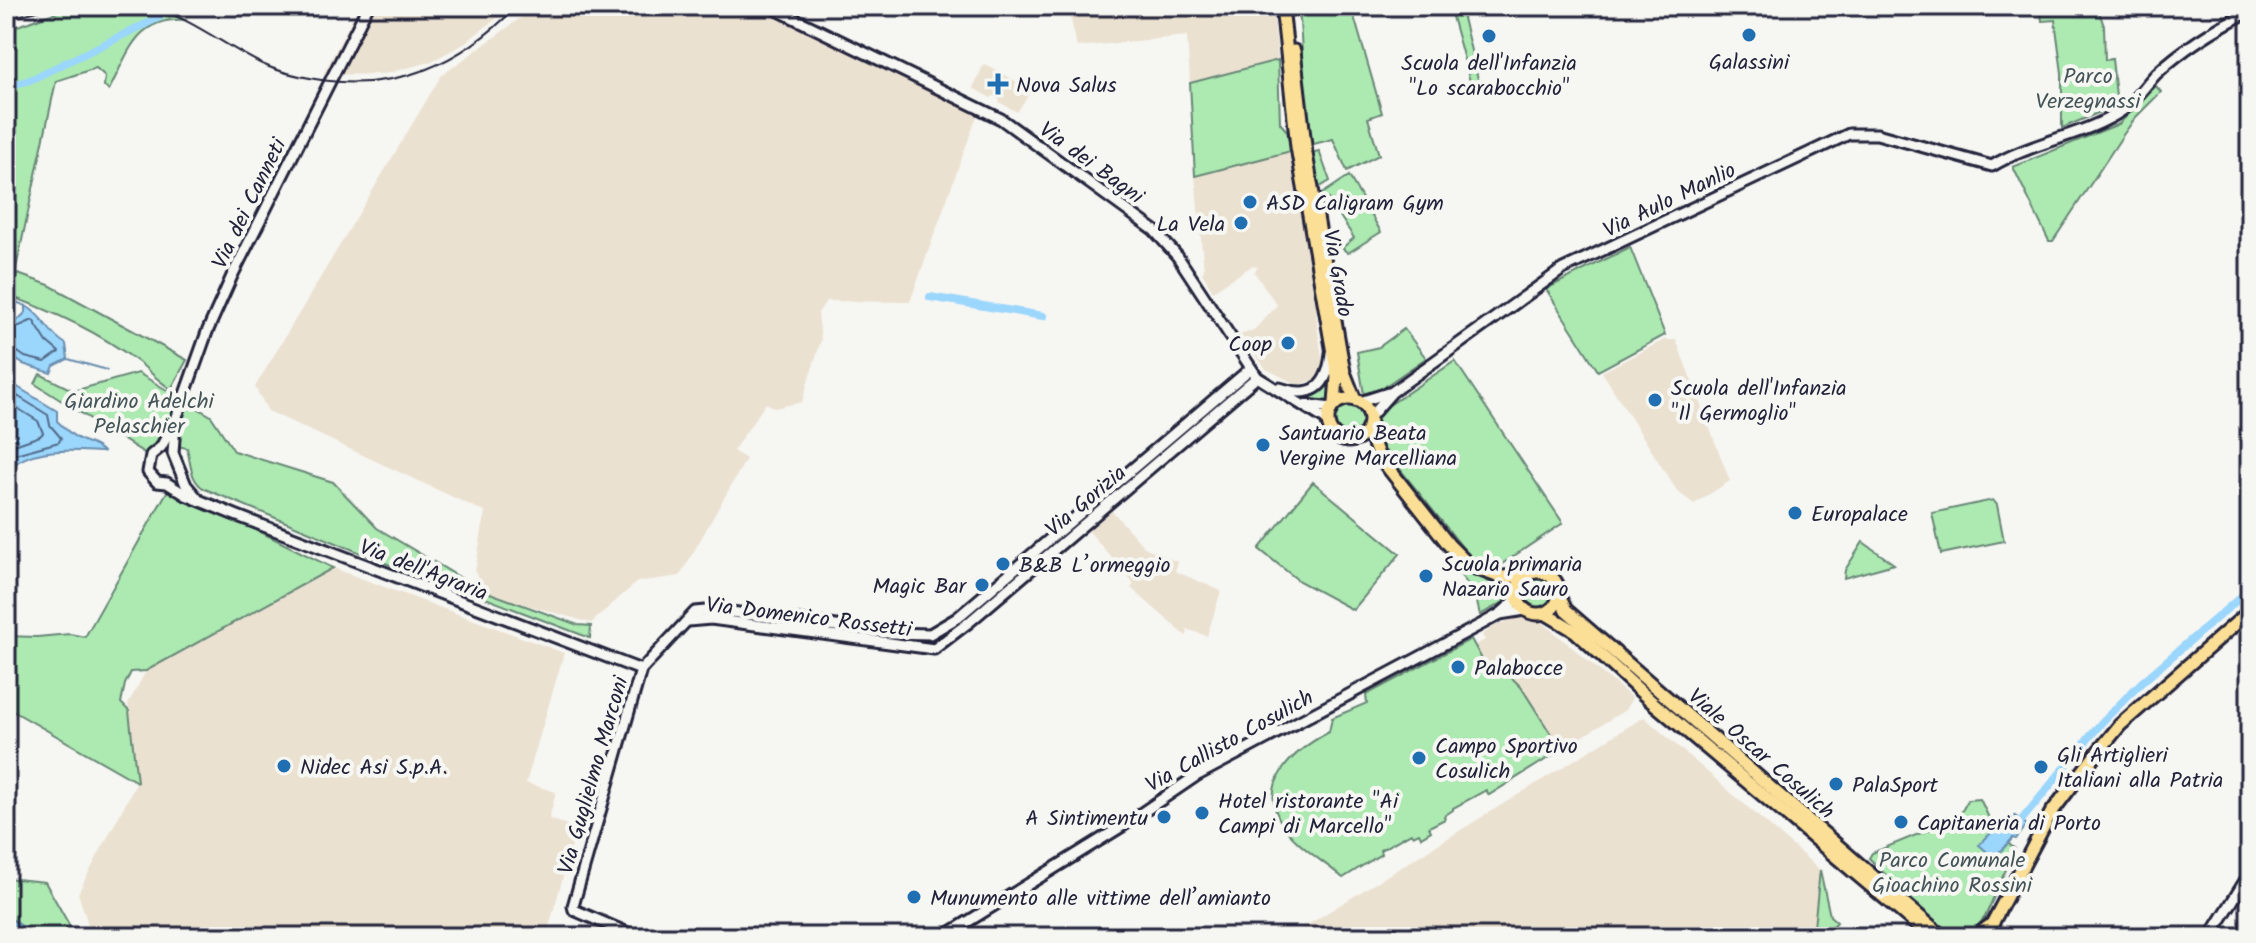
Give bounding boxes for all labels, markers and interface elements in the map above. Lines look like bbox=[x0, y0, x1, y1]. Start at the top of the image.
marker: Galassini bbox=[1740, 26, 1758, 44]
marker: Scuola dell'Infanzia "Lo scarabocchio" bbox=[1480, 27, 1498, 45]
place label: Galassini bbox=[1709, 46, 1790, 81]
place label: Scuola dell'Infanzia "Lo scarabocchio" bbox=[1401, 47, 1577, 107]
park label: Parco Verzegnassi bbox=[2036, 60, 2141, 120]
place label: Nova Salus bbox=[1016, 69, 1117, 104]
marker: Nova Salus bbox=[987, 73, 1009, 95]
street label: Via dei Bagni bbox=[1031, 114, 1151, 215]
street label: Via dei Canneti bbox=[203, 132, 297, 275]
street label: Via Aulo Manlio bbox=[1598, 154, 1743, 249]
place label: ASD Caligram Gym bbox=[1266, 187, 1444, 222]
marker: ASD Caligram Gym bbox=[1241, 193, 1259, 211]
place label: La Vela bbox=[1157, 208, 1225, 243]
marker: La Vela bbox=[1232, 214, 1250, 232]
street label: Via Grado bbox=[1312, 227, 1361, 320]
place label: Coop bbox=[1228, 328, 1272, 363]
marker: Coop bbox=[1279, 334, 1297, 352]
place label: Scuola dell'Infanzia "Il Germoglio" bbox=[1671, 372, 1847, 432]
park label: Giardino Adelchi Pelaschier bbox=[64, 385, 214, 445]
marker: Scuola dell'Infanzia "Il Germoglio" bbox=[1646, 391, 1664, 409]
place label: Santuario Beata Vergine Marcelliana bbox=[1279, 417, 1457, 477]
marker: Santuario Beata Vergine Marcelliana bbox=[1254, 436, 1272, 454]
street label: Via Gorizia bbox=[1038, 457, 1135, 547]
place label: Europalace bbox=[1811, 498, 1908, 533]
marker: Europalace bbox=[1786, 504, 1804, 522]
street label: Via dell'Agraria bbox=[354, 531, 492, 612]
place label: Scuola primaria Nazario Sauro bbox=[1442, 548, 1582, 608]
place label: B&B L’ormeggio bbox=[1019, 549, 1170, 584]
marker: B&B L’ormeggio bbox=[994, 555, 1012, 573]
marker: Scuola primaria Nazario Sauro bbox=[1417, 567, 1435, 585]
place label: Magic Bar bbox=[872, 570, 968, 605]
marker: Magic Bar bbox=[973, 576, 991, 594]
street label: Via Domenico Rossetti bbox=[704, 589, 914, 649]
place label: Palabocce bbox=[1474, 652, 1563, 687]
marker: Palabocce bbox=[1449, 658, 1467, 676]
street label: Via Guglielmo Marconi bbox=[549, 672, 640, 879]
street label: Via Callisto Cosulich bbox=[1140, 681, 1321, 803]
street label: Viale Oscar Cosulich bbox=[1679, 681, 1842, 829]
place label: Campo Sportivo Cosulich bbox=[1435, 730, 1578, 790]
place label: Gli Artiglieri Italiani alla Patria bbox=[2057, 739, 2223, 799]
marker: Campo Sportivo Cosulich bbox=[1410, 749, 1428, 767]
place label: Nidec Asi S.p.A. bbox=[300, 751, 448, 786]
marker: Nidec Asi S.p.A. bbox=[275, 757, 293, 775]
marker: Gli Artiglieri Italiani alla Patria bbox=[2032, 758, 2050, 776]
place label: PalaSport bbox=[1852, 769, 1938, 804]
marker: PalaSport bbox=[1827, 775, 1845, 793]
place label: Hotel ristorante "Ai Campi di Marcello" bbox=[1218, 785, 1399, 845]
place label: A Sintimentu bbox=[1025, 802, 1148, 837]
marker: Hotel ristorante "Ai Campi di Marcello" bbox=[1193, 804, 1211, 822]
place label: Capitaneria di Porto bbox=[1917, 807, 2101, 842]
marker: A Sintimentu bbox=[1155, 808, 1173, 826]
marker: Capitaneria di Porto bbox=[1892, 813, 1910, 831]
park label: Parco Comunale Gioachino Rossini bbox=[1872, 844, 2033, 904]
place label: Munumento alle vittime dell’amianto bbox=[930, 882, 1271, 917]
marker: Munumento alle vittime dell’amianto bbox=[905, 888, 923, 906]

